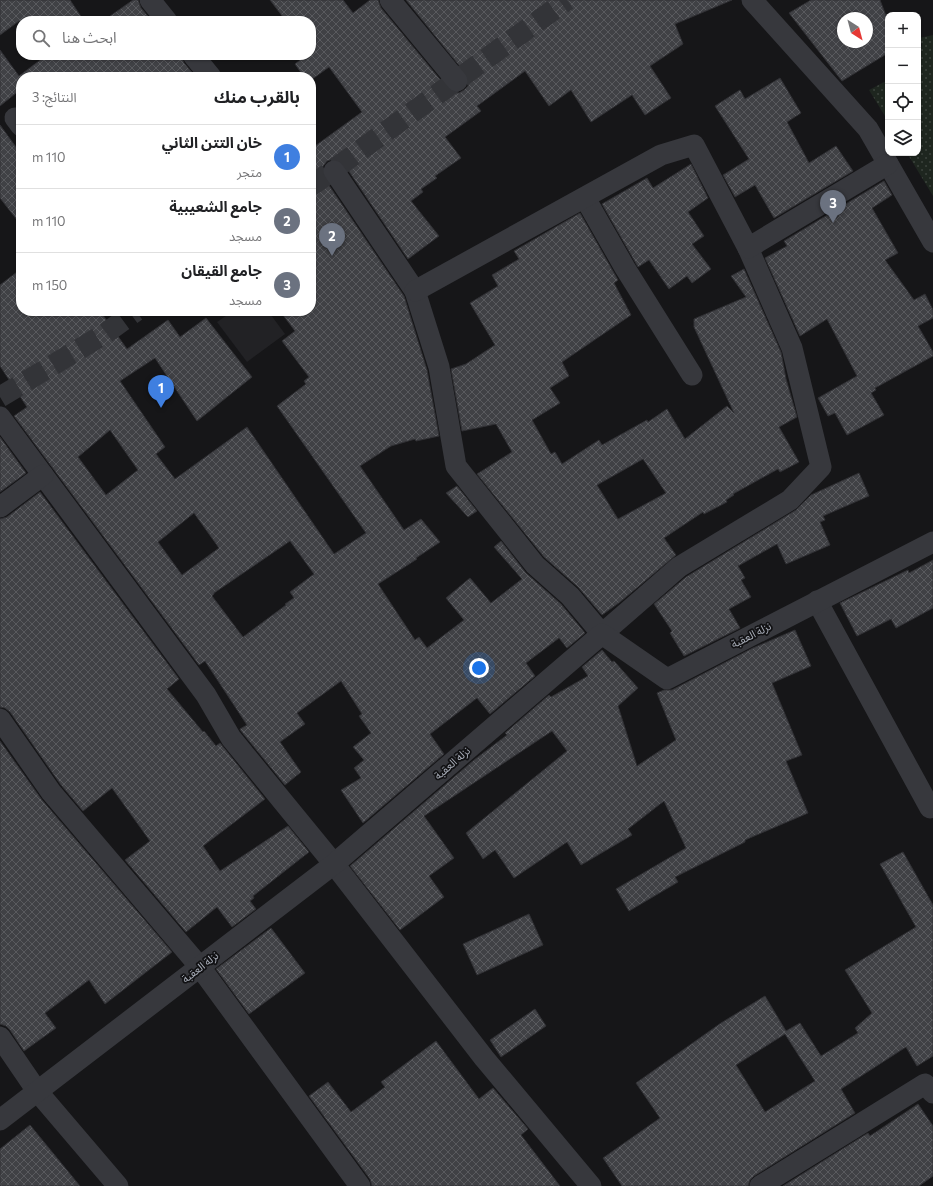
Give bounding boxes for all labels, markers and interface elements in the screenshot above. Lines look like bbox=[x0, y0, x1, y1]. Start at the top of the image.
north arrow bbox=[837, 12, 873, 48]
map controls bbox=[885, 12, 921, 156]
button: + bbox=[885, 12, 921, 48]
search box bbox=[16, 16, 316, 60]
icon: search bbox=[30, 27, 52, 49]
text: ابحث هنا bbox=[62, 28, 117, 46]
button: − bbox=[885, 48, 921, 84]
button: locate bbox=[885, 84, 921, 120]
text: بالقرب منك bbox=[214, 86, 300, 107]
text: النتائج: 3 bbox=[32, 89, 76, 105]
button: layers bbox=[885, 120, 921, 156]
text: خان التتن الثاني bbox=[162, 133, 262, 151]
text: 110 m bbox=[32, 149, 65, 165]
text: 1 bbox=[284, 149, 290, 165]
text: متجر bbox=[237, 164, 262, 180]
pin: 3 bbox=[820, 190, 846, 223]
text: جامع الشعيبية bbox=[169, 197, 262, 215]
text: 110 m bbox=[32, 213, 65, 229]
text: 2 bbox=[283, 213, 291, 229]
pin: 2 bbox=[319, 223, 345, 256]
text: مسجد bbox=[229, 228, 262, 244]
text: جامع القيقان bbox=[181, 261, 262, 279]
text: 150 m bbox=[32, 277, 67, 293]
text: 3 bbox=[283, 277, 291, 293]
text: مسجد bbox=[229, 292, 262, 308]
pin: 1 bbox=[148, 375, 174, 408]
street label: نزلة العقبة bbox=[729, 619, 773, 651]
your location bbox=[469, 658, 489, 678]
street label: نزلة العقبة bbox=[431, 744, 473, 782]
street label: نزلة العقبة bbox=[179, 948, 221, 986]

